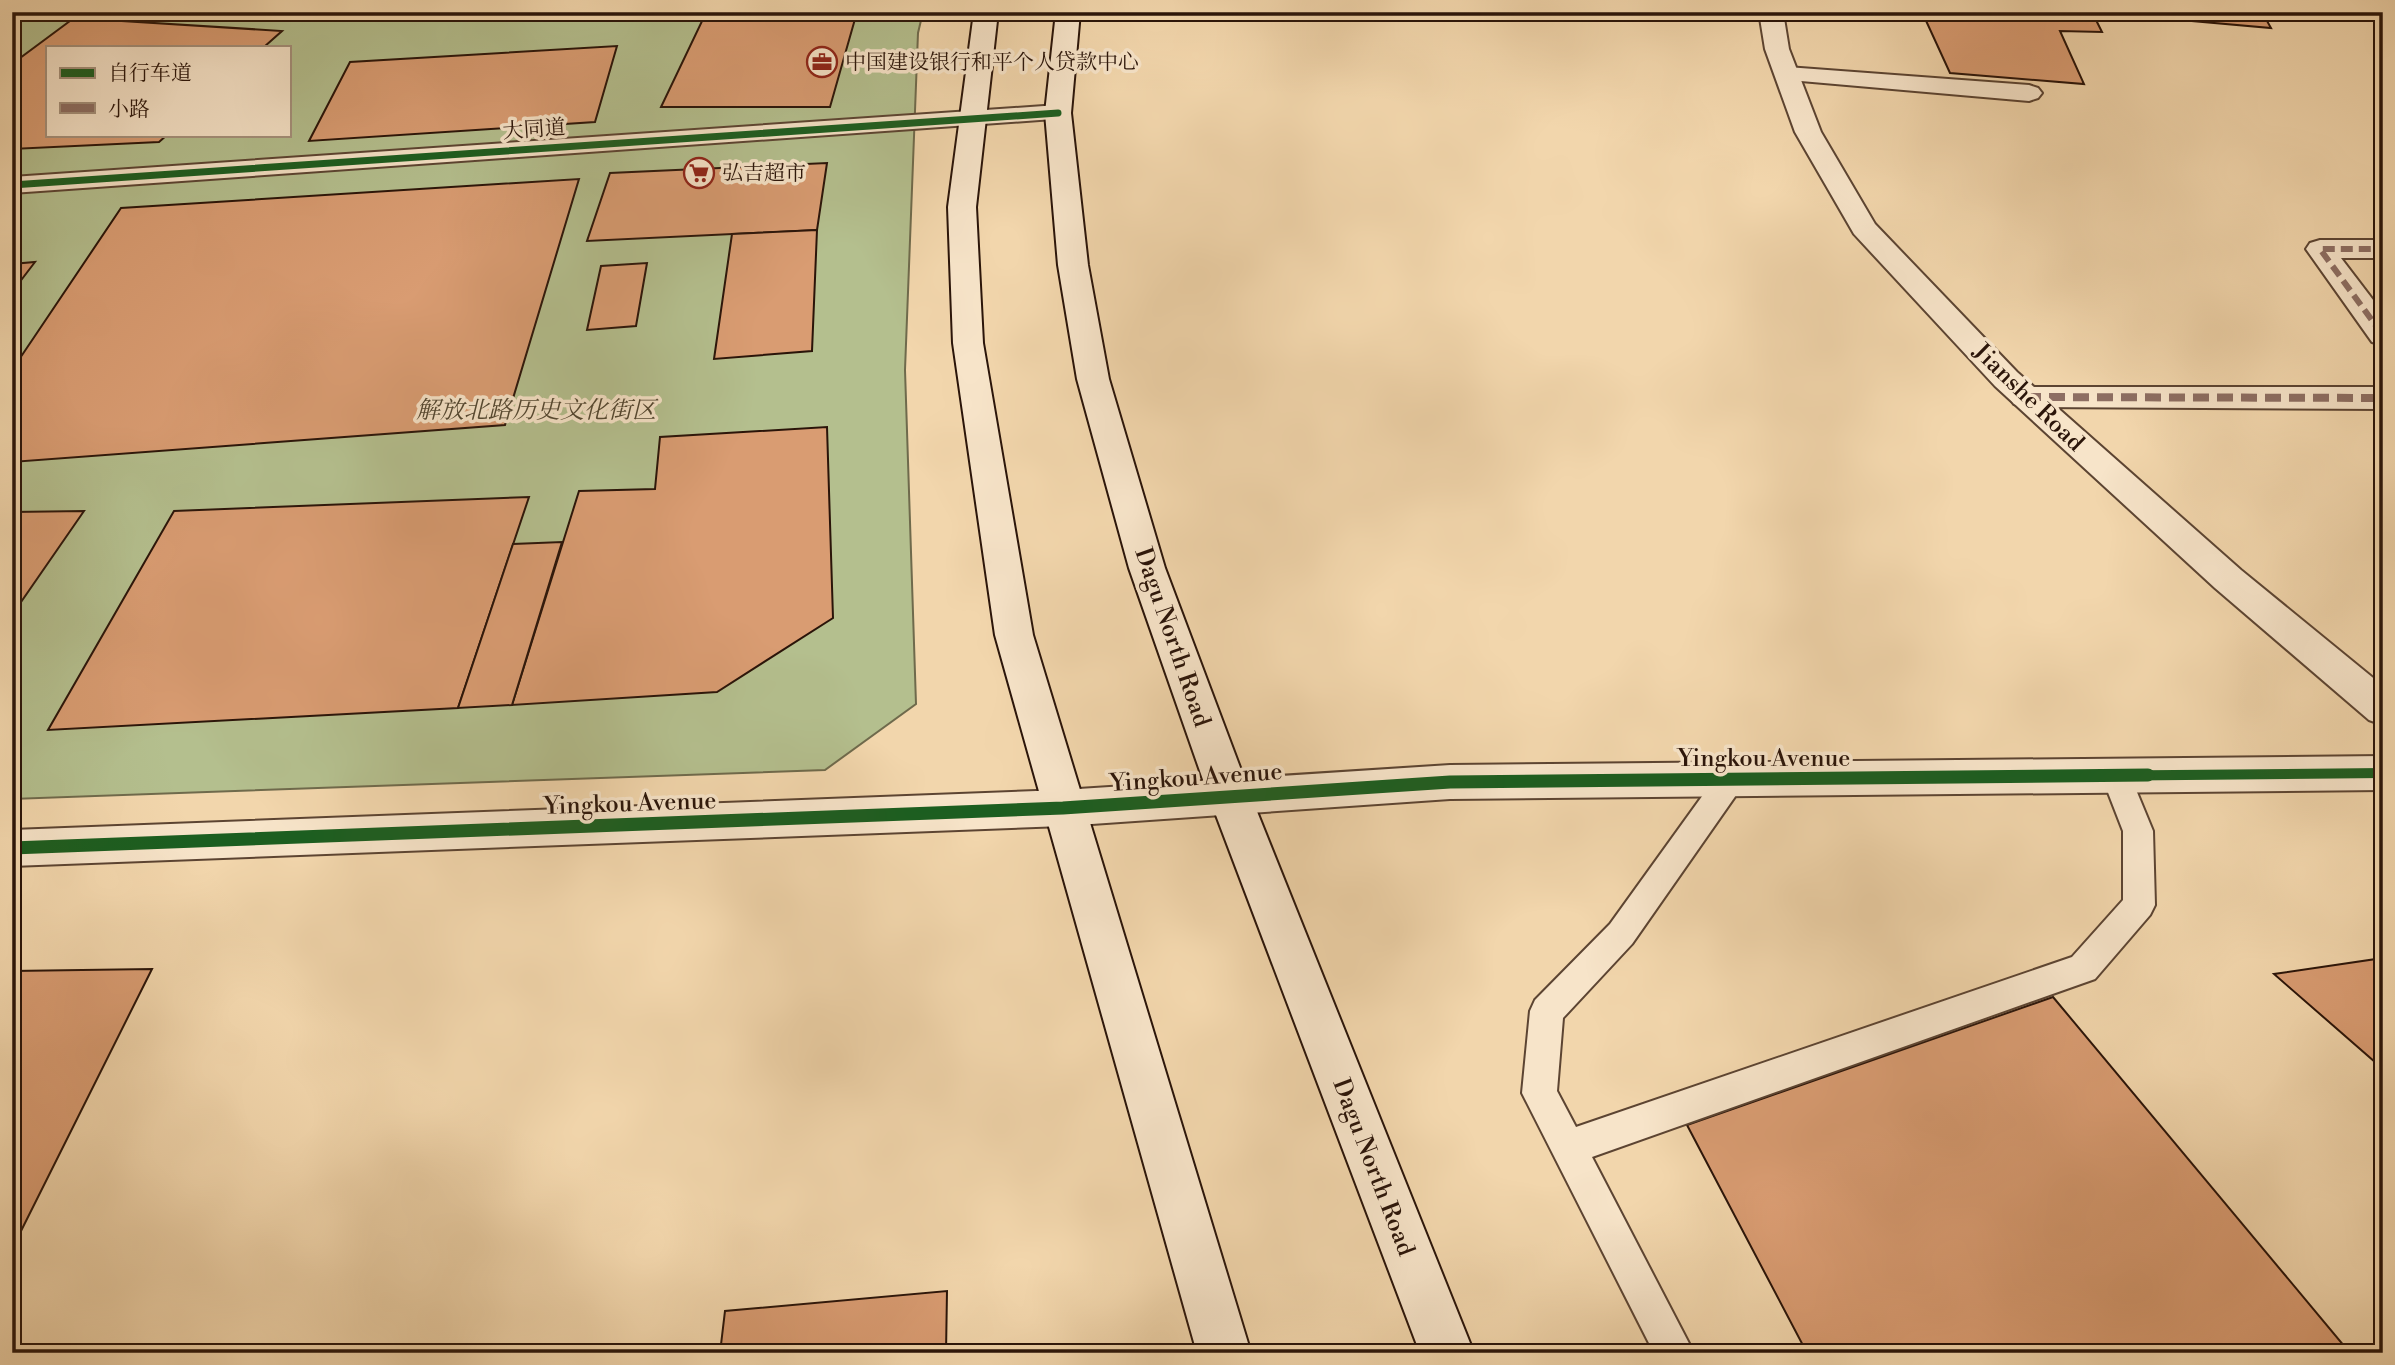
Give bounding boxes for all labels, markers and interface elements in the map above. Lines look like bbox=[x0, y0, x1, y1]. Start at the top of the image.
office icon: 中国建设银行和平个人贷款中心 bbox=[805, 45, 839, 79]
legend bbox=[46, 46, 290, 136]
place label: 中国建设银行和平个人贷款中心 bbox=[845, 50, 1139, 76]
text: 自行车道 bbox=[108, 61, 192, 87]
text: 小路 bbox=[108, 97, 150, 123]
street label: 大同道 bbox=[502, 115, 566, 145]
supermarket icon: 弘吉超市 bbox=[682, 156, 716, 190]
place label: 弘吉超市 bbox=[722, 161, 806, 187]
street label: Jianshe Road bbox=[1966, 337, 2090, 458]
park label: 解放北路历史文化街区 bbox=[416, 396, 659, 426]
street label: Dagu North Road bbox=[1127, 544, 1217, 731]
street label: Yingkou Avenue bbox=[1676, 744, 1850, 774]
street label: Yingkou Avenue bbox=[1107, 757, 1283, 799]
street label: Yingkou Avenue bbox=[541, 786, 717, 822]
street label: Dagu North Road bbox=[1325, 1074, 1421, 1261]

